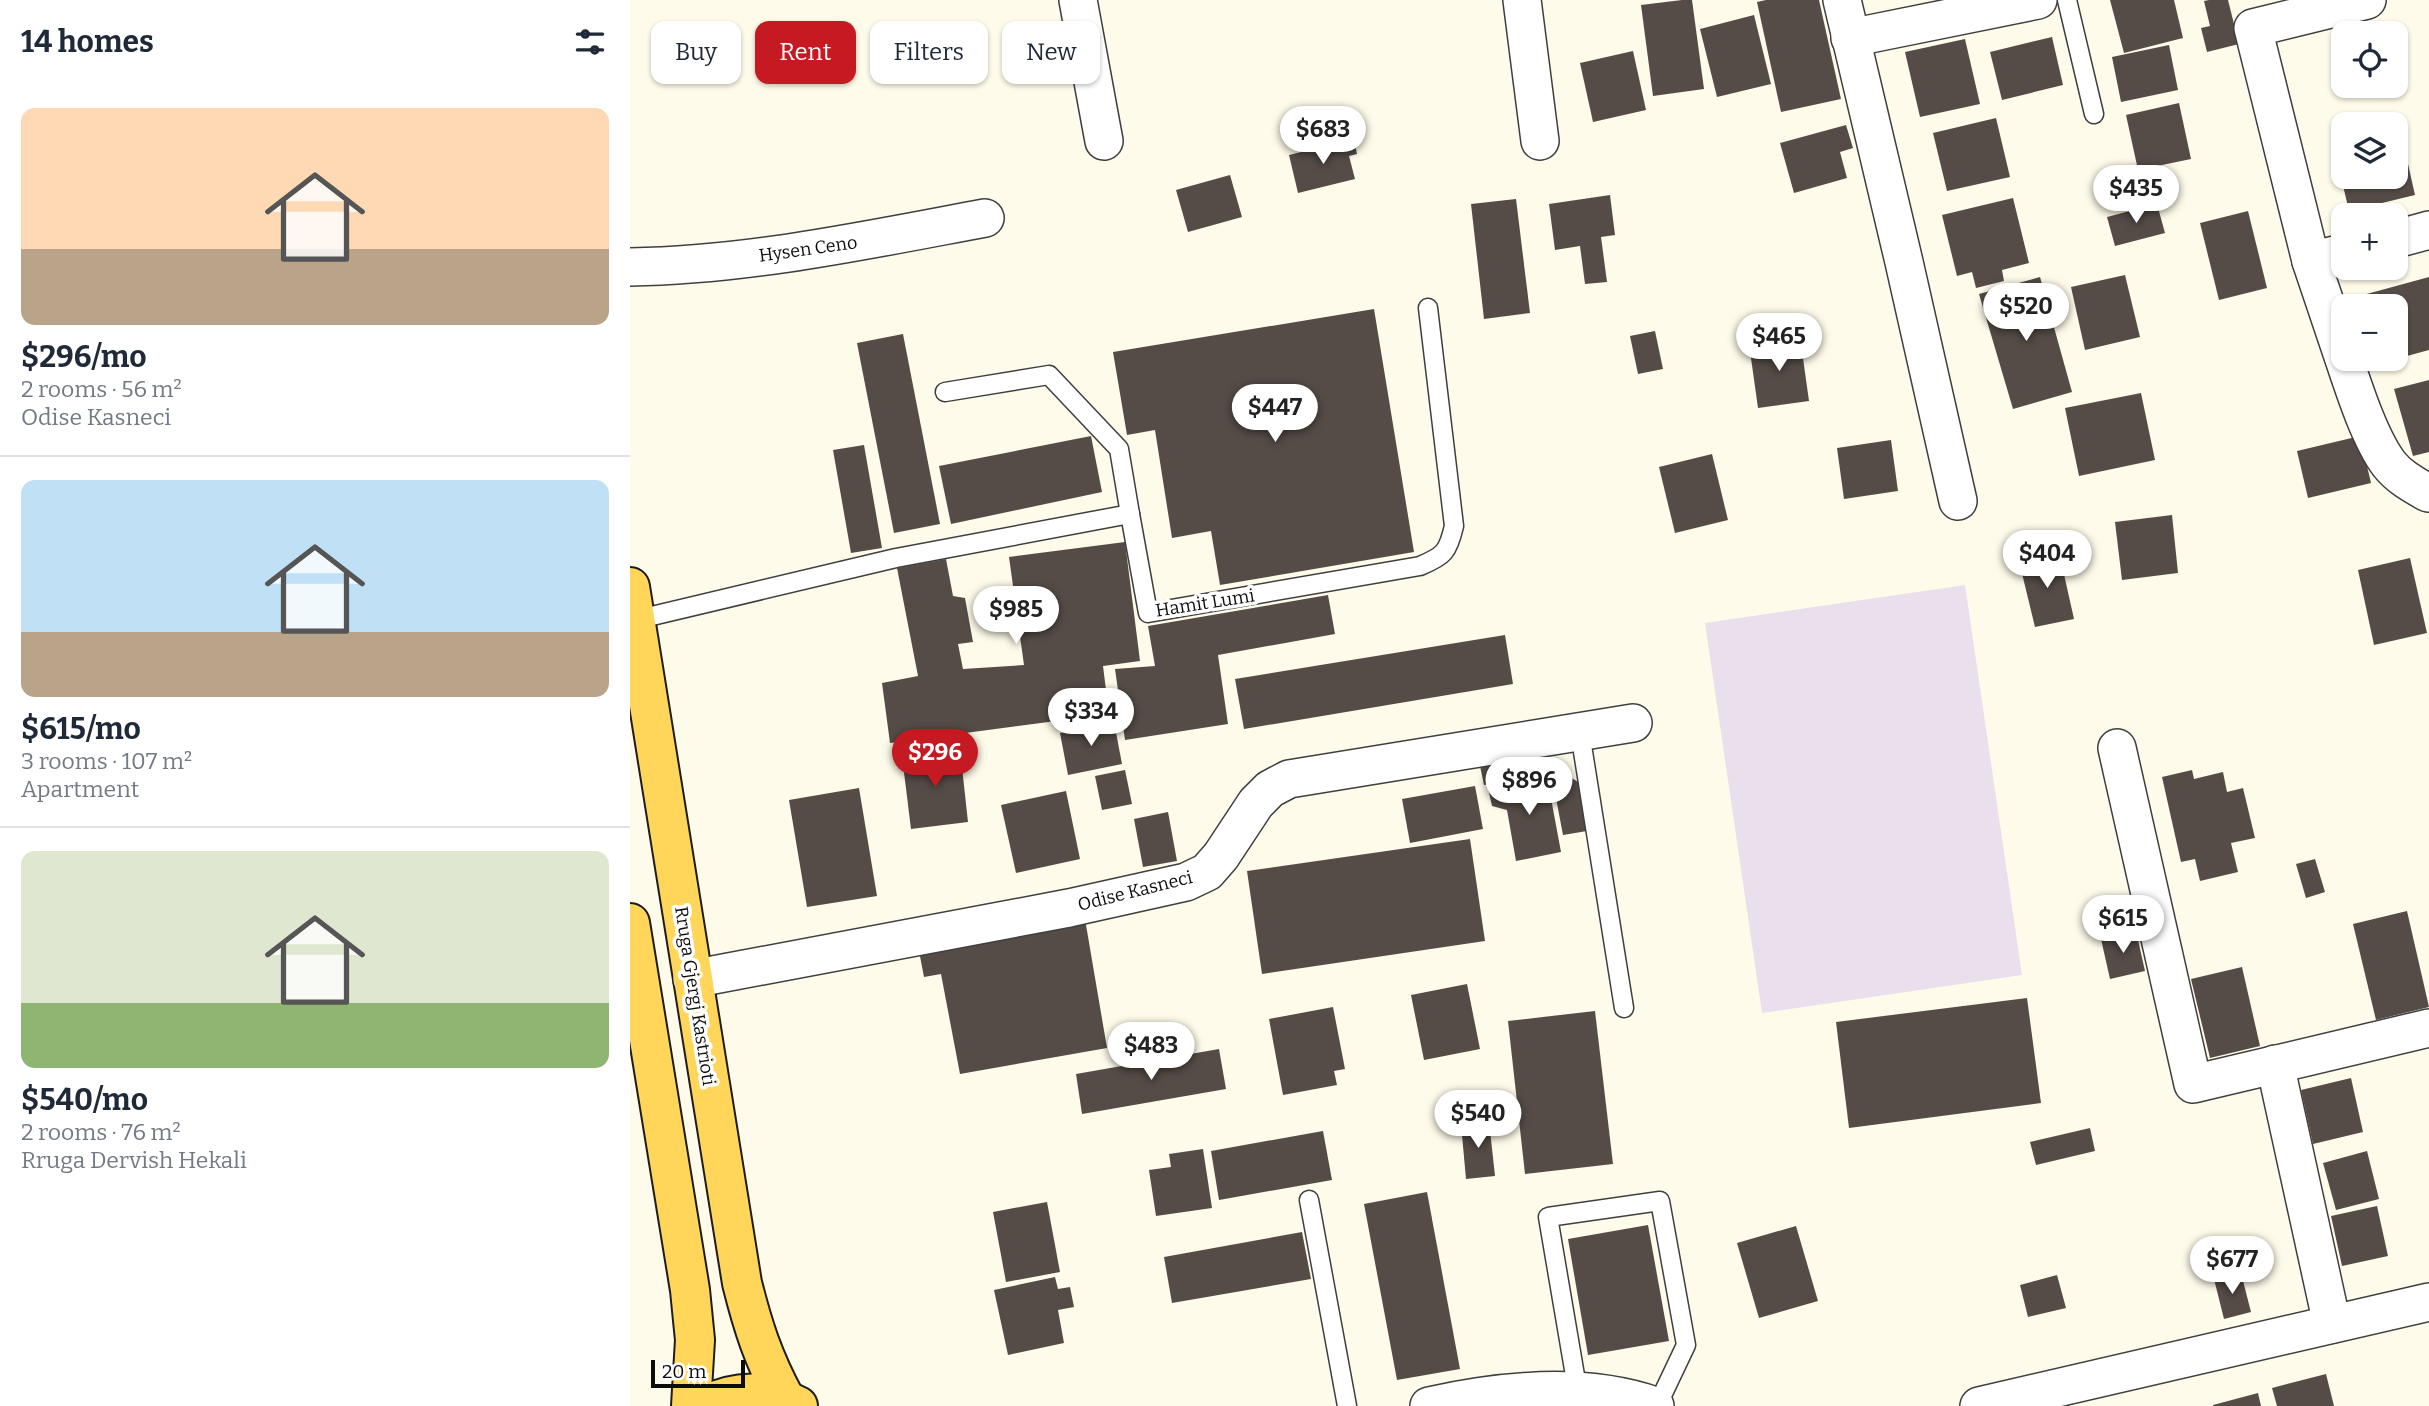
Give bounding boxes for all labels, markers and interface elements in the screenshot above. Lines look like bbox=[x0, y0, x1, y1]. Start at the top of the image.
chip: Buy bbox=[651, 21, 741, 84]
chip: Rent bbox=[755, 21, 856, 84]
chip: Filters bbox=[870, 21, 988, 84]
chip: New bbox=[1002, 21, 1100, 84]
map controls bbox=[2331, 21, 2408, 371]
button: locate bbox=[2331, 21, 2408, 98]
icon: filters bbox=[571, 23, 609, 61]
text: 14 homes bbox=[21, 24, 154, 60]
pin: $683 bbox=[1282, 106, 1364, 166]
button: layers bbox=[2331, 112, 2408, 189]
text: $683 bbox=[1296, 115, 1350, 143]
icon: home bbox=[252, 154, 378, 280]
pin: $435 bbox=[2095, 166, 2177, 225]
text: $435 bbox=[2109, 174, 2163, 202]
button: + bbox=[2331, 203, 2408, 280]
street label: Hysen Ceno bbox=[757, 231, 859, 267]
pin: $520 bbox=[1985, 284, 2067, 343]
text: $520 bbox=[1999, 292, 2053, 320]
button: − bbox=[2331, 294, 2408, 371]
pin: $465 bbox=[1738, 314, 1820, 373]
text: $465 bbox=[1752, 322, 1806, 350]
text: $296/mo bbox=[21, 339, 147, 375]
text: 2 rooms · 56 m² bbox=[21, 375, 182, 403]
pin: $447 bbox=[1234, 384, 1316, 444]
text: $447 bbox=[1248, 393, 1302, 421]
text: Odise Kasneci bbox=[21, 403, 171, 431]
icon: home bbox=[252, 526, 378, 652]
pin: $404 bbox=[2006, 530, 2088, 590]
text: $404 bbox=[2019, 539, 2075, 567]
street label: Hamit Lumi bbox=[1154, 584, 1256, 622]
pin: $985 bbox=[975, 586, 1057, 646]
text: $985 bbox=[989, 595, 1043, 623]
pin: $334 bbox=[1050, 688, 1132, 748]
text: $334 bbox=[1064, 697, 1118, 725]
text: $615/mo bbox=[21, 711, 141, 747]
pin: $296 bbox=[894, 730, 976, 789]
text: $296 bbox=[908, 738, 962, 766]
text: 3 rooms · 107 m² bbox=[21, 747, 192, 775]
pin: $896 bbox=[1488, 758, 1570, 817]
text: $896 bbox=[1502, 766, 1557, 794]
text: Apartment bbox=[21, 775, 139, 803]
street label: Odise Kasneci bbox=[1075, 866, 1195, 916]
pin: $615 bbox=[2082, 895, 2164, 955]
icon: home bbox=[252, 897, 378, 1023]
text: $615 bbox=[2098, 904, 2148, 932]
street label: Rruga Gjergj Kastrioti bbox=[670, 905, 720, 1087]
pin: $483 bbox=[1110, 1023, 1192, 1082]
text: $483 bbox=[1124, 1031, 1178, 1059]
text: $540/mo bbox=[21, 1082, 148, 1118]
pin: $540 bbox=[1437, 1090, 1519, 1150]
text: $540 bbox=[1450, 1099, 1506, 1127]
text: 2 rooms · 76 m² bbox=[21, 1118, 181, 1146]
text: Rruga Dervish Hekali bbox=[21, 1146, 247, 1174]
pin: $677 bbox=[2191, 1236, 2273, 1296]
text: $677 bbox=[2206, 1245, 2258, 1273]
scale bar bbox=[651, 1357, 746, 1389]
text: 20 m bbox=[662, 1360, 706, 1383]

